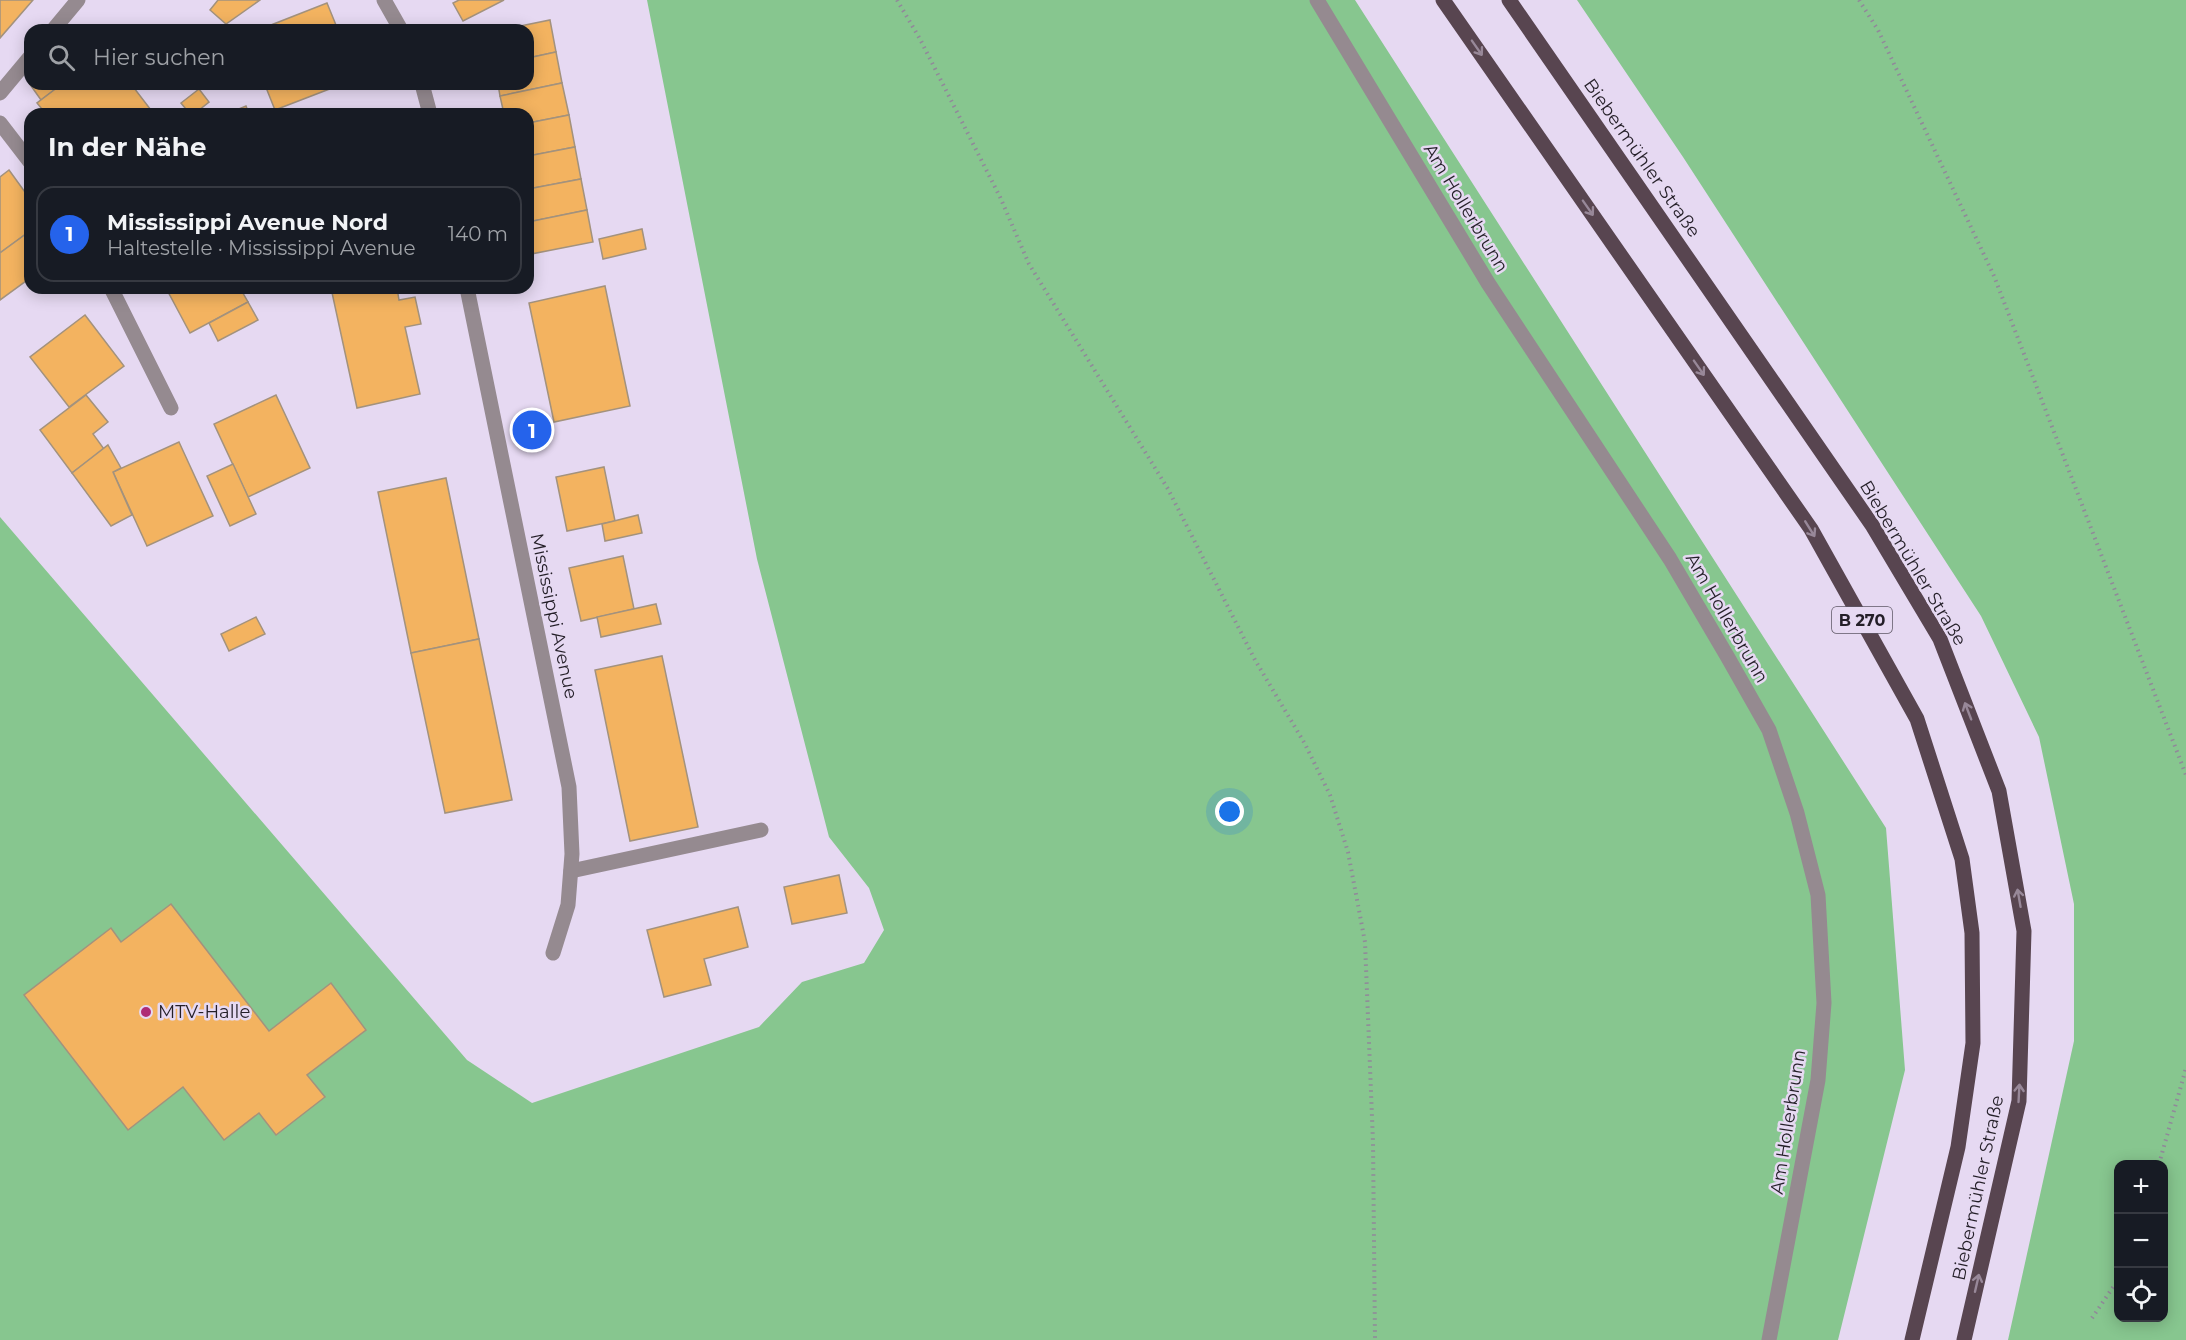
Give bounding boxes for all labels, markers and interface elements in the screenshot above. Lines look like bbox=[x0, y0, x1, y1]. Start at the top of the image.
search box bbox=[24, 24, 534, 90]
one-way arrow bbox=[1471, 39, 1483, 56]
icon: search bbox=[45, 41, 78, 74]
text: Hier suchen bbox=[93, 44, 225, 71]
street label: Biebermühler Straße bbox=[1579, 74, 1705, 242]
text: In der Nähe bbox=[48, 131, 206, 163]
street label: Am Hollerbrunn bbox=[1419, 140, 1513, 276]
one-way arrow bbox=[1582, 200, 1594, 216]
text: Mississippi Avenue Nord bbox=[107, 209, 388, 236]
text: 1 bbox=[66, 222, 73, 246]
text: 140 m bbox=[448, 222, 508, 246]
text: Haltestelle · Mississippi Avenue bbox=[107, 236, 416, 260]
one-way arrow bbox=[1693, 360, 1705, 376]
pin: 1 bbox=[512, 408, 552, 452]
street label: Biebermühler Straße bbox=[1855, 476, 1971, 650]
one-way arrow bbox=[1804, 520, 1816, 537]
street label: Mississippi Avenue bbox=[526, 531, 582, 701]
street label: Am Hollerbrunn bbox=[1681, 549, 1773, 687]
road number: B 270 bbox=[1832, 607, 1892, 633]
one-way arrow bbox=[1962, 702, 1973, 721]
your location bbox=[1215, 797, 1244, 826]
one-way arrow bbox=[2013, 889, 2024, 909]
place label: MTV-Halle bbox=[158, 1001, 250, 1023]
marker: MTV-Halle bbox=[139, 1005, 153, 1019]
street label: Am Hollerbrunn bbox=[1766, 1048, 1810, 1196]
one-way arrow bbox=[2014, 1083, 2025, 1103]
street label: Biebermühler Straße bbox=[1948, 1093, 2008, 1283]
map controls bbox=[2114, 1160, 2168, 1322]
button: + bbox=[2114, 1160, 2168, 1214]
button: − bbox=[2114, 1214, 2168, 1268]
button: locate bbox=[2114, 1268, 2168, 1322]
one-way arrow bbox=[1972, 1274, 1984, 1293]

